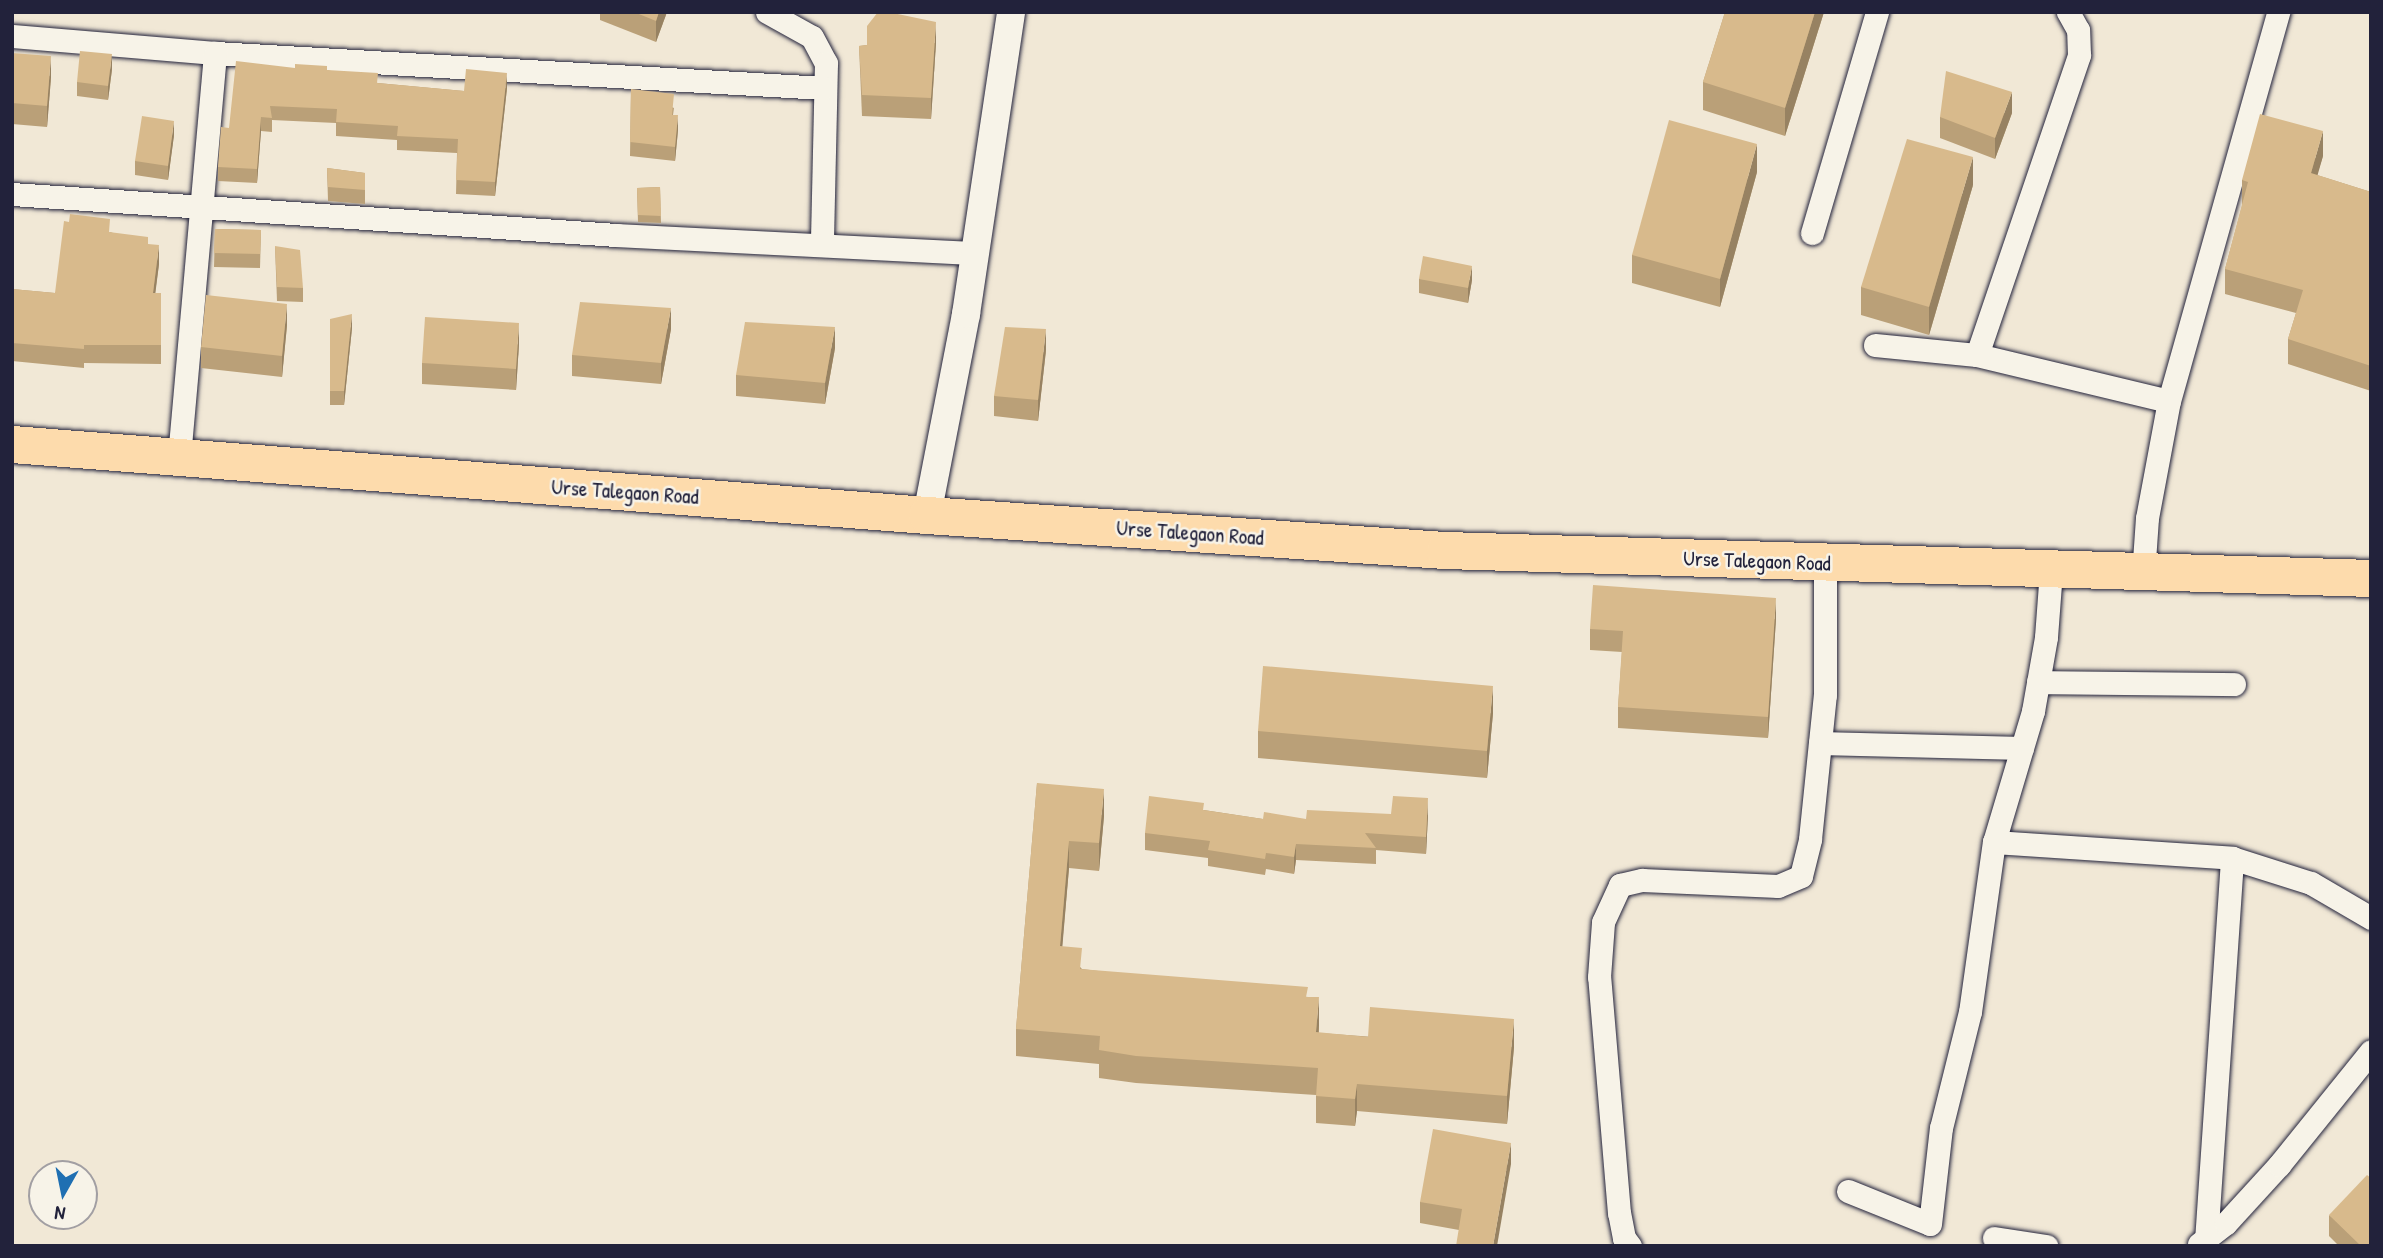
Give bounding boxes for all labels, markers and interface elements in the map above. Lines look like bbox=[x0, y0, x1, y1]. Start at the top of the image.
street label: Urse Talegaon Road bbox=[550, 474, 700, 510]
street label: Urse Talegaon Road bbox=[1115, 515, 1265, 551]
street label: Urse Talegaon Road bbox=[1683, 546, 1831, 576]
north arrow bbox=[28, 1160, 98, 1230]
text: N bbox=[53, 1200, 67, 1227]

